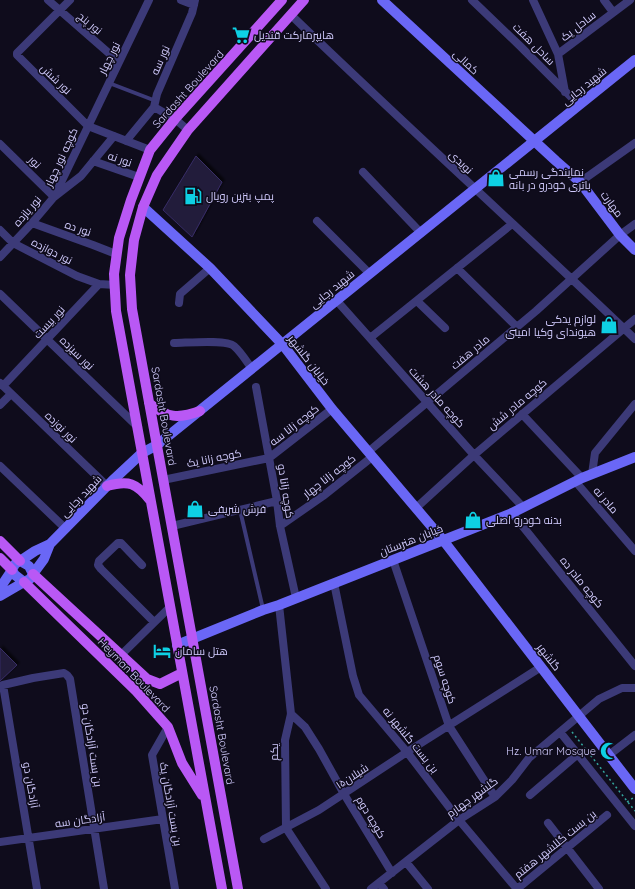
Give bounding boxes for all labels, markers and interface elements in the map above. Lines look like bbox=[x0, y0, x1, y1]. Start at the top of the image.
street label: ساحل یک bbox=[558, 8, 598, 44]
street label: نور پنج bbox=[74, 9, 105, 38]
street label: ساحل هفت bbox=[510, 20, 558, 68]
supermarket icon: هایپرمارکت قندیل bbox=[231, 25, 251, 45]
place label: هایپرمارکت قندیل bbox=[254, 28, 334, 42]
street label: نور چهار bbox=[94, 39, 123, 78]
street label: نور سه bbox=[147, 43, 173, 77]
street label: Sardasht Boulevard bbox=[149, 47, 227, 131]
street label: کمالی bbox=[450, 47, 482, 78]
street label: نور شش bbox=[37, 61, 75, 97]
street label: شهید رجایی bbox=[559, 64, 609, 108]
street label: کوچه نور چهار bbox=[41, 125, 81, 190]
street label: نویدی bbox=[446, 147, 476, 177]
street label: نور نه bbox=[106, 148, 134, 170]
street label: نور bbox=[25, 152, 44, 171]
place label: نمایندگی رسمی باتری خودرو در بانه bbox=[509, 165, 591, 192]
shop icon: نمایندگی رسمی باتری خودرو در بانه bbox=[486, 168, 506, 188]
fuel station icon: پمپ بنزین رویال bbox=[183, 186, 203, 206]
street label: مهارت bbox=[598, 188, 626, 220]
place label: پمپ بنزین رویال bbox=[206, 189, 274, 203]
street label: نور یازده bbox=[10, 193, 44, 229]
street label: نور ده bbox=[63, 217, 93, 239]
street label: نور دوازده bbox=[29, 235, 75, 267]
street label: شهید رجایی bbox=[307, 267, 357, 311]
street label: نور بیست bbox=[30, 303, 68, 341]
place label: لوازم یدکى هیونداى وکیا امینى bbox=[505, 312, 596, 339]
shop icon: لوازم یدکى هیونداى وکیا امینى bbox=[599, 315, 619, 335]
street label: خیابان گلشهر bbox=[284, 331, 333, 388]
street label: مادر هفت bbox=[448, 332, 492, 372]
street label: نور سیزده bbox=[57, 333, 97, 373]
street label: کوچه مادر هشت bbox=[406, 364, 468, 431]
street label: Sardasht Boulevard bbox=[148, 366, 180, 466]
street label: کوچه مادر شش bbox=[485, 375, 550, 433]
street label: کوچه زانا سه bbox=[266, 401, 322, 449]
street label: نور نوزده bbox=[42, 408, 80, 446]
street label: کوچه زانا یک bbox=[185, 446, 243, 470]
street label: کوچه زانا چهار bbox=[299, 451, 358, 502]
street label: کوچه زانا دو bbox=[275, 463, 297, 519]
street label: شهید رجایی bbox=[57, 472, 105, 520]
street label: مادر نه bbox=[591, 484, 621, 516]
shop icon: فرش شریفی bbox=[185, 499, 205, 519]
place label: فرش شریفی bbox=[208, 502, 266, 516]
shop icon: بدنه خودرو اصلی bbox=[463, 510, 483, 530]
place label: بدنه خودرو اصلی bbox=[486, 513, 562, 527]
street label: خیابان هنرستان bbox=[377, 521, 445, 559]
street label: کوچه مادر ده bbox=[557, 554, 607, 611]
street label: Heyman Boulevard bbox=[95, 635, 173, 715]
street label: گلشهر bbox=[533, 640, 564, 673]
hotel icon: هتل سامان bbox=[152, 641, 172, 661]
place label: هتل سامان bbox=[175, 644, 228, 658]
street label: کوچه سوم bbox=[430, 653, 460, 706]
street label: Sardasht Boulevard bbox=[206, 685, 238, 785]
street label: بن بست آزادگان دو bbox=[78, 702, 106, 788]
street label: بن بست گلشهر نه bbox=[380, 704, 442, 776]
mosque icon: Hz. Umar Mosque bbox=[599, 741, 619, 761]
street label: یکم bbox=[267, 743, 282, 761]
place label: Hz. Umar Mosque bbox=[506, 744, 596, 758]
street label: شیلان۱۵ bbox=[333, 760, 371, 792]
street label: آزادگان دو bbox=[20, 761, 42, 809]
street label: بن بست آزادگان یک bbox=[157, 761, 185, 847]
street label: گلشهر چهارم bbox=[444, 774, 501, 821]
street label: کوچه دوم bbox=[352, 793, 389, 841]
street label: بن بست گللشهر هفتم bbox=[511, 807, 600, 882]
street label: آزادگان سه bbox=[54, 810, 106, 830]

